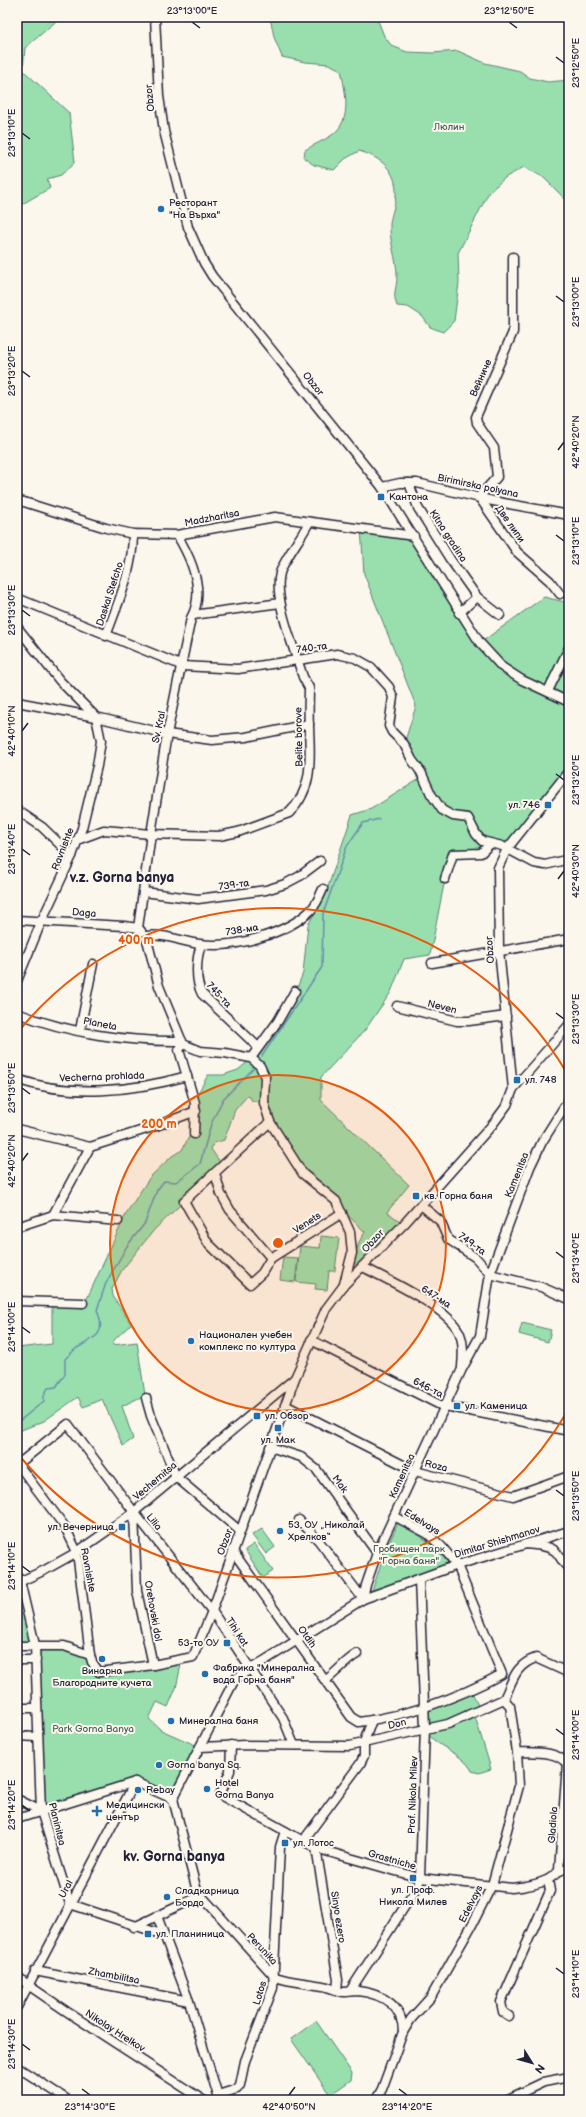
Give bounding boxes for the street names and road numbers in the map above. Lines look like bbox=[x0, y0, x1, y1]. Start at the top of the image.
street label: Obzor bbox=[143, 84, 157, 112]
street label: Вейниче bbox=[467, 357, 495, 399]
street label: Obzor bbox=[300, 370, 326, 399]
street label: Birimirska polyana bbox=[436, 472, 520, 500]
street label: Две липи bbox=[493, 503, 527, 545]
street label: Madzharitsa bbox=[184, 507, 241, 529]
street label: Kitna gradina bbox=[427, 508, 470, 565]
street label: Daskal Stefcho bbox=[94, 560, 126, 628]
street label: 740-та bbox=[296, 640, 328, 656]
street label: Belite borove bbox=[292, 707, 306, 767]
street label: Sv. Kral bbox=[150, 710, 168, 744]
street label: Ravnishte bbox=[49, 826, 77, 872]
street label: 739-та bbox=[218, 877, 250, 893]
street label: Daga bbox=[71, 906, 97, 920]
street label: 738-ма bbox=[225, 921, 259, 939]
street label: Obzor bbox=[483, 936, 497, 964]
street label: 745-та bbox=[204, 980, 234, 1010]
street label: Neven bbox=[426, 998, 458, 1016]
street label: Planeta bbox=[82, 1015, 118, 1033]
street label: Vecherna prohlada bbox=[59, 1070, 145, 1084]
street label: Kamenitsa bbox=[502, 1150, 532, 1199]
street label: Venets bbox=[291, 1210, 323, 1236]
street label: Obzor bbox=[359, 1227, 387, 1255]
street label: 749-та bbox=[456, 1230, 488, 1258]
street label: 647-ма bbox=[419, 1283, 453, 1311]
street label: 646-та bbox=[411, 1375, 445, 1401]
street label: Kamenitsa bbox=[386, 1452, 418, 1500]
street label: Roza bbox=[423, 1457, 449, 1475]
street label: Vechernitsa bbox=[131, 1459, 180, 1503]
street label: Mak bbox=[330, 1473, 351, 1495]
street label: Edelvays bbox=[402, 1506, 442, 1538]
street label: Lilia bbox=[144, 1511, 165, 1533]
street label: Dimitar Shishmanov bbox=[453, 1523, 542, 1561]
street label: Obzor bbox=[215, 1527, 235, 1557]
street label: Ravnishte bbox=[78, 1547, 98, 1593]
street label: Orehovski dol bbox=[142, 1580, 164, 1642]
street label: Tihi kat bbox=[223, 1615, 251, 1649]
street label: Otdih bbox=[295, 1624, 319, 1651]
street label: Don bbox=[387, 1716, 408, 1732]
street label: Prof. Nikola Milev bbox=[406, 1756, 420, 1834]
street label: Planinitsa bbox=[46, 1801, 68, 1847]
street label: Gladiola bbox=[546, 1806, 560, 1844]
street label: Grastniche bbox=[367, 1847, 417, 1873]
street label: Ural bbox=[56, 1878, 76, 1900]
street label: Edelvays bbox=[457, 1883, 485, 1925]
street label: Sinyo ezero bbox=[328, 1890, 348, 1944]
street label: Perunika bbox=[244, 1931, 280, 1968]
street label: Zhambilitsa bbox=[86, 1965, 141, 1987]
street label: Lotos bbox=[251, 1980, 269, 2006]
street label: Nikolay Hrelkov bbox=[83, 2007, 147, 2055]

